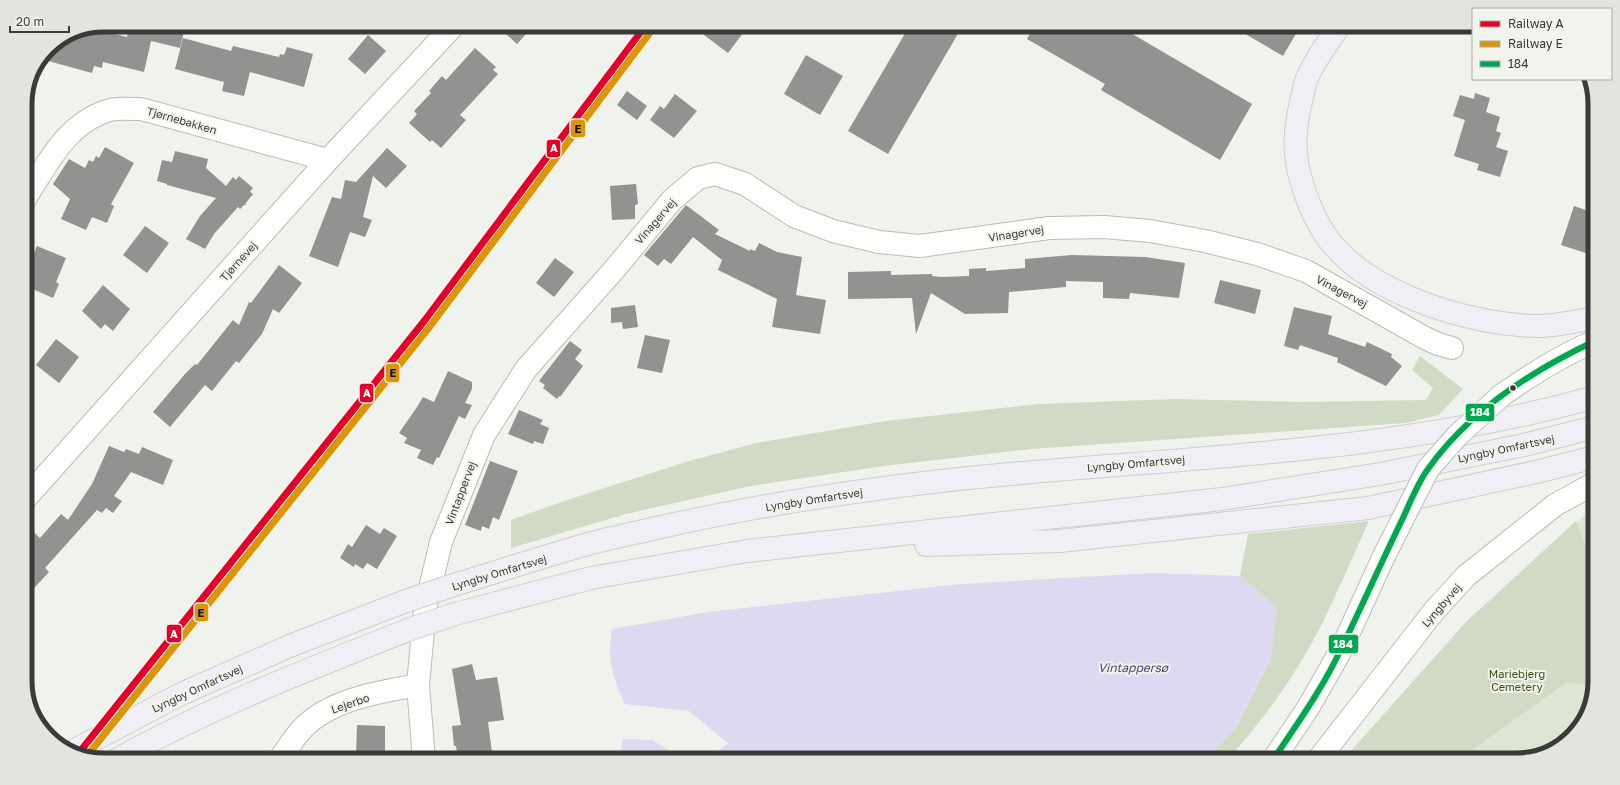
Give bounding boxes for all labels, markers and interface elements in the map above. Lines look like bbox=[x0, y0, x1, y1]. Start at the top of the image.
scale bar bbox=[10, 8, 69, 34]
legend bbox=[1472, 8, 1612, 80]
text: 20 m bbox=[16, 14, 44, 29]
text: Railway A bbox=[1508, 16, 1564, 31]
text: Railway E bbox=[1508, 36, 1563, 51]
text: 184 bbox=[1508, 56, 1528, 71]
street label: Tjørnebakken bbox=[146, 104, 218, 136]
line badge: E bbox=[570, 119, 586, 138]
text: E bbox=[575, 122, 582, 135]
line badge: A bbox=[546, 139, 561, 158]
text: A bbox=[550, 141, 558, 154]
street label: Vinagervej bbox=[632, 195, 678, 247]
street label: Vinagervej bbox=[987, 222, 1045, 244]
street label: Tjørnevej bbox=[217, 238, 259, 284]
street label: Vinagervej bbox=[1314, 272, 1370, 310]
line badge: E bbox=[385, 363, 400, 383]
text: E bbox=[390, 366, 397, 379]
line badge: A bbox=[359, 383, 374, 403]
unlabelled marker bbox=[1508, 383, 1518, 393]
text: A bbox=[363, 386, 371, 399]
line badge: 184 bbox=[1465, 403, 1495, 422]
text: 184 bbox=[1470, 405, 1490, 418]
street label: Lyngby Omfartsvej bbox=[1457, 431, 1556, 465]
street label: Lyngby Omfartsvej bbox=[1086, 452, 1186, 474]
street label: Vintappervej bbox=[442, 459, 478, 527]
street label: Lyngby Omfartsvej bbox=[764, 485, 864, 513]
street label: Lyngby Omfartsvej bbox=[450, 551, 548, 593]
street label: Lyngbyvej bbox=[1419, 581, 1463, 629]
line badge: E bbox=[194, 603, 209, 622]
text: E bbox=[198, 606, 205, 619]
line badge: A bbox=[166, 624, 182, 643]
text: A bbox=[170, 627, 178, 640]
line badge: 184 bbox=[1328, 634, 1359, 654]
text: 184 bbox=[1333, 637, 1353, 650]
water label: Vintappersø bbox=[1098, 660, 1169, 675]
street label: Lyngby Omfartsvej bbox=[150, 661, 244, 715]
park label: Mariebjerg Cemetery bbox=[1489, 667, 1545, 693]
street label: Lejerbo bbox=[329, 690, 371, 716]

